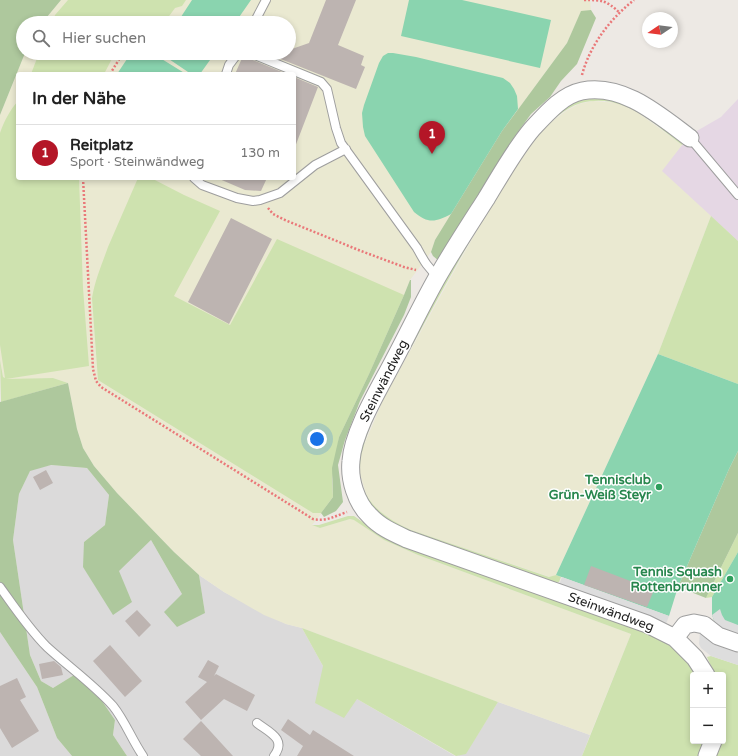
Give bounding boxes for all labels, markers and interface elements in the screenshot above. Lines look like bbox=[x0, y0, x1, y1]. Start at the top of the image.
north arrow bbox=[642, 12, 678, 48]
search box bbox=[16, 16, 296, 60]
icon: search bbox=[30, 27, 52, 49]
text: Hier suchen bbox=[62, 29, 146, 47]
text: In der Nähe bbox=[32, 88, 126, 109]
pin: 1 bbox=[419, 121, 445, 154]
text: Reitplatz bbox=[70, 136, 133, 154]
text: 1 bbox=[41, 145, 49, 161]
text: 130 m bbox=[240, 145, 280, 161]
text: Sport · Steinwändweg bbox=[70, 154, 205, 170]
street label: Steinwändweg bbox=[356, 337, 412, 425]
your location bbox=[307, 429, 327, 449]
place label: Tennisclub Grün-Weiß Steyr bbox=[549, 472, 652, 503]
marker: Tennisclub Grün-Weiß Steyr bbox=[654, 482, 664, 492]
place label: Tennis Squash Rottenbrunner bbox=[631, 564, 723, 595]
marker: Tennis Squash Rottenbrunner bbox=[725, 574, 735, 584]
street label: Steinwändweg bbox=[566, 589, 656, 635]
map controls bbox=[690, 672, 726, 744]
button: + bbox=[690, 672, 726, 708]
button: − bbox=[690, 708, 726, 744]

